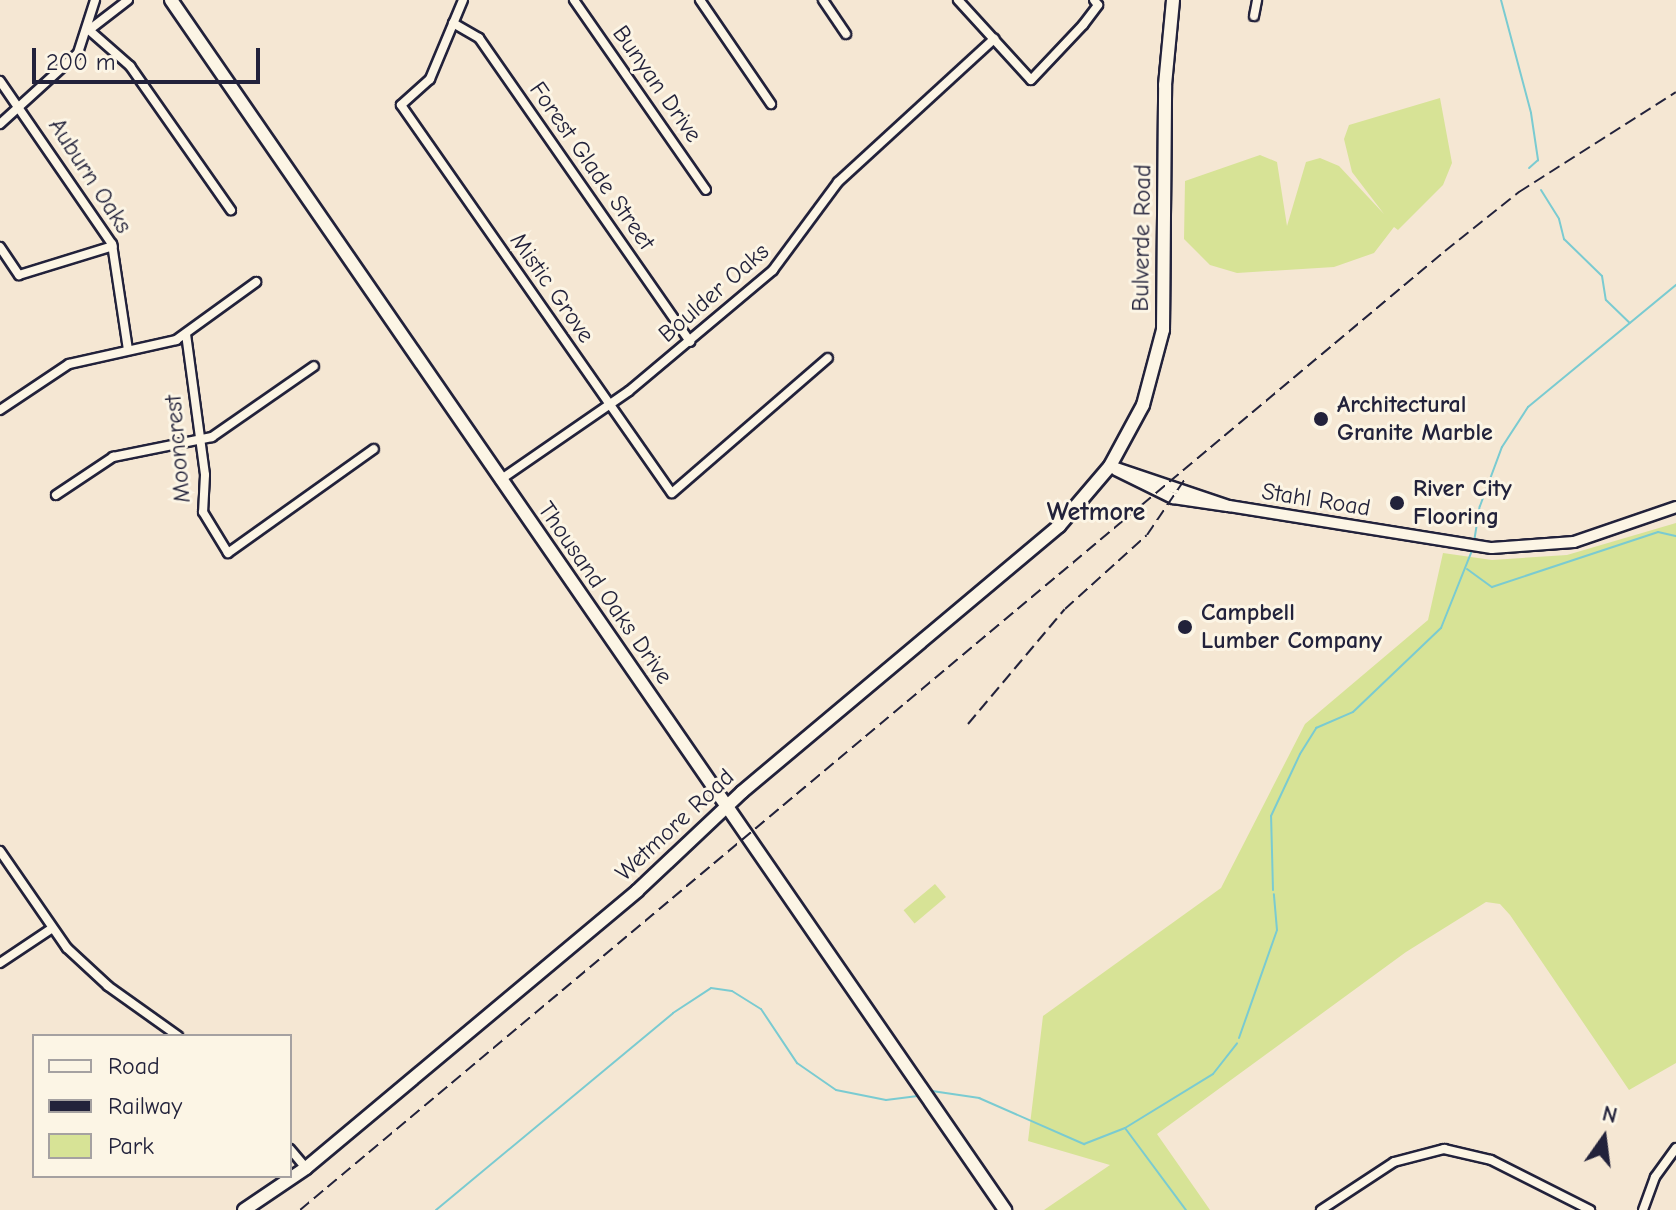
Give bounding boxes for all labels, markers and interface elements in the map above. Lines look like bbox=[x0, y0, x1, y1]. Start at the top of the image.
street label: Bunyan Drive bbox=[606, 20, 708, 148]
scale bar bbox=[36, 32, 264, 82]
text: 200 m bbox=[46, 48, 116, 76]
street label: Forest Glade Street bbox=[523, 76, 661, 256]
street label: Auburn Oaks bbox=[42, 113, 138, 239]
street label: Bulverde Road bbox=[1126, 164, 1158, 312]
street label: Mistic Grove bbox=[504, 227, 600, 349]
street label: Boulder Oaks bbox=[653, 237, 775, 349]
place label: Architectural Granite Marble bbox=[1337, 391, 1493, 447]
street label: Mooncrest bbox=[159, 394, 197, 504]
marker: Architectural Granite Marble bbox=[1312, 410, 1330, 428]
place label: River City Flooring bbox=[1413, 475, 1512, 531]
street label: Stahl Road bbox=[1260, 477, 1372, 523]
marker: River City Flooring bbox=[1388, 494, 1406, 512]
street label: Thousand Oaks Drive bbox=[531, 496, 679, 690]
district label: Wetmore bbox=[1047, 497, 1145, 529]
place label: Campbell Lumber Company bbox=[1201, 599, 1382, 655]
marker: Campbell Lumber Company bbox=[1176, 618, 1194, 636]
street label: Wetmore Road bbox=[610, 763, 740, 887]
legend bbox=[32, 1034, 292, 1178]
text: Road bbox=[108, 1052, 160, 1080]
text: Railway bbox=[108, 1092, 182, 1120]
north arrow bbox=[1564, 1098, 1644, 1178]
text: N bbox=[1600, 1100, 1620, 1129]
text: Park bbox=[108, 1132, 154, 1160]

